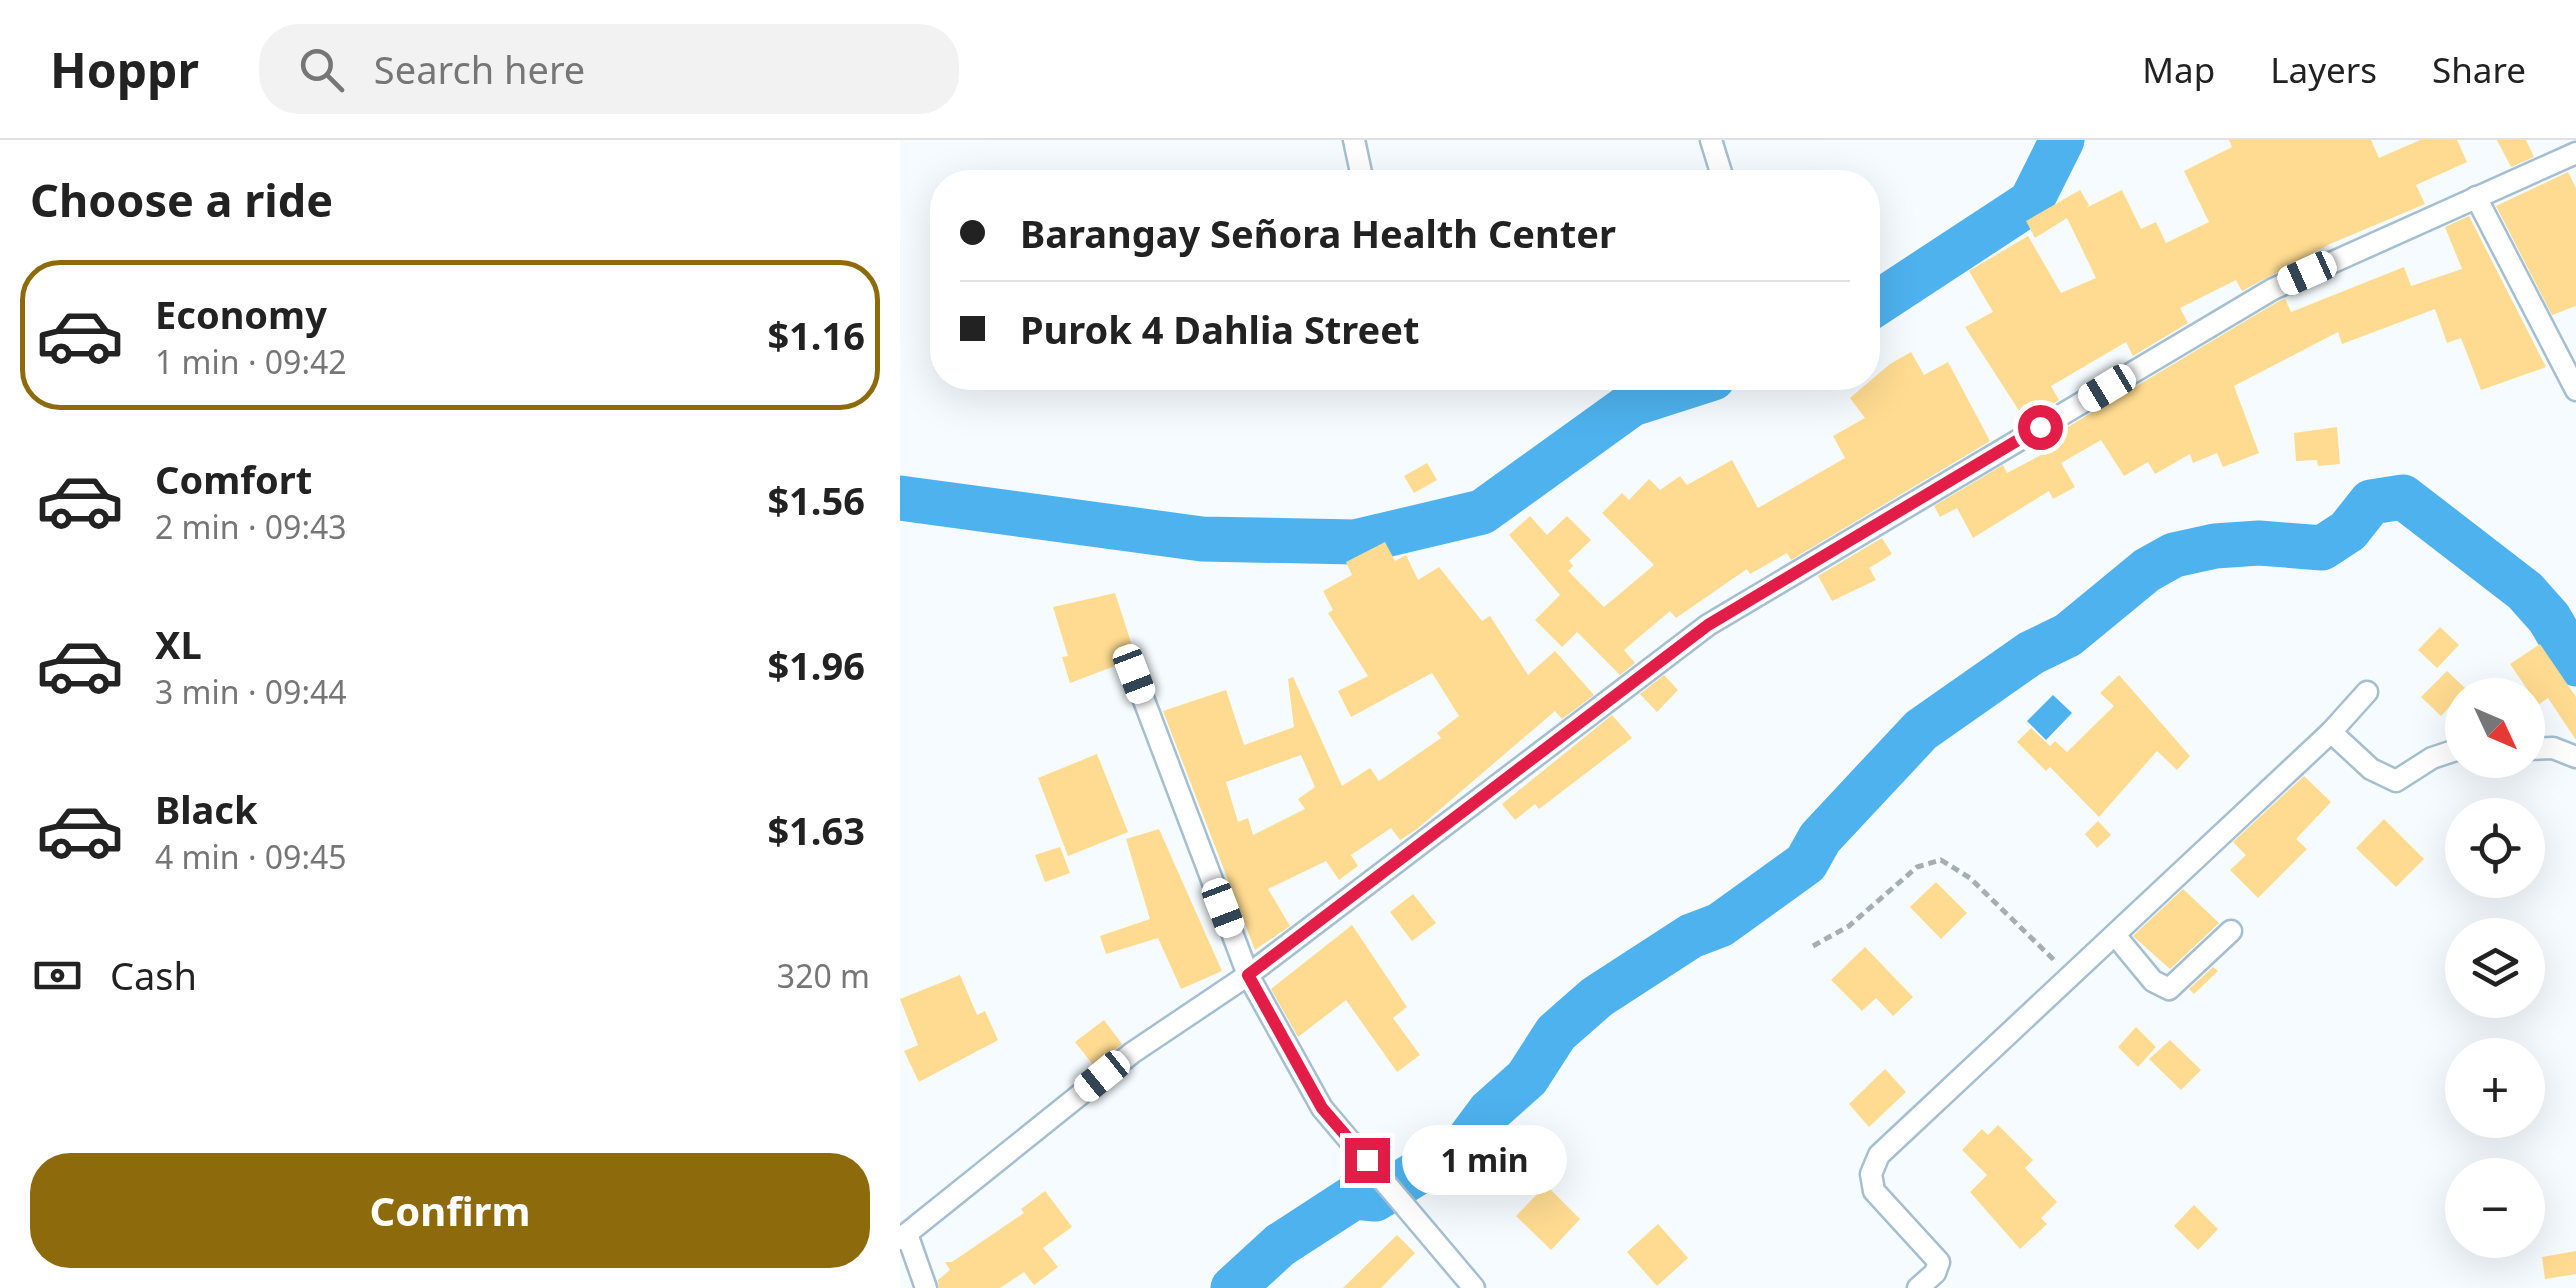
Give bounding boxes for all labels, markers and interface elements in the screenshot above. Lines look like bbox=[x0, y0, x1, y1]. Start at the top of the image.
search box bbox=[259, 24, 959, 114]
text: Hoppr bbox=[50, 37, 199, 102]
icon: search bbox=[294, 42, 349, 97]
text: Search here bbox=[374, 43, 585, 95]
text: Map bbox=[2142, 46, 2215, 93]
text: Layers bbox=[2270, 46, 2377, 93]
text: Share bbox=[2432, 46, 2526, 93]
text: Choose a ride bbox=[30, 169, 333, 230]
text: Barangay Señora Health Center bbox=[1020, 207, 1616, 259]
car bbox=[2273, 247, 2341, 299]
text: Economy bbox=[155, 288, 327, 340]
icon: car bbox=[35, 290, 125, 380]
text: Purok 4 Dahlia Street bbox=[1020, 303, 1419, 355]
text: $1.16 bbox=[767, 309, 865, 361]
text: 1 min · 09:42 bbox=[155, 340, 347, 383]
car bbox=[2074, 360, 2140, 416]
route start bbox=[2018, 405, 2063, 450]
text: Comfort bbox=[155, 453, 312, 505]
icon: car bbox=[35, 455, 125, 545]
text: $1.56 bbox=[767, 474, 865, 526]
text: 2 min · 09:43 bbox=[155, 505, 347, 548]
text: XL bbox=[155, 618, 202, 670]
icon: car bbox=[35, 620, 125, 710]
text: $1.96 bbox=[767, 639, 865, 691]
car bbox=[1109, 641, 1159, 707]
text: 3 min · 09:44 bbox=[155, 670, 347, 713]
north arrow bbox=[2445, 678, 2545, 778]
map controls bbox=[2445, 678, 2545, 1258]
text: Black bbox=[155, 783, 258, 835]
icon: car bbox=[35, 785, 125, 875]
button: locate bbox=[2445, 798, 2545, 898]
text: $1.63 bbox=[767, 804, 865, 856]
text: 4 min · 09:45 bbox=[155, 835, 347, 878]
car bbox=[1198, 875, 1248, 941]
button: layers bbox=[2445, 918, 2545, 1018]
icon: cash bbox=[30, 948, 85, 1003]
text: Cash bbox=[110, 949, 197, 1001]
text: 320 m bbox=[777, 954, 870, 997]
button: + bbox=[2445, 1038, 2545, 1138]
car bbox=[1069, 1045, 1135, 1107]
callout: 1 min bbox=[1402, 1125, 1567, 1195]
route end bbox=[1345, 1138, 1390, 1183]
text: 1 min bbox=[1440, 1138, 1529, 1181]
button: Confirm bbox=[30, 1153, 870, 1268]
button: − bbox=[2445, 1158, 2545, 1258]

